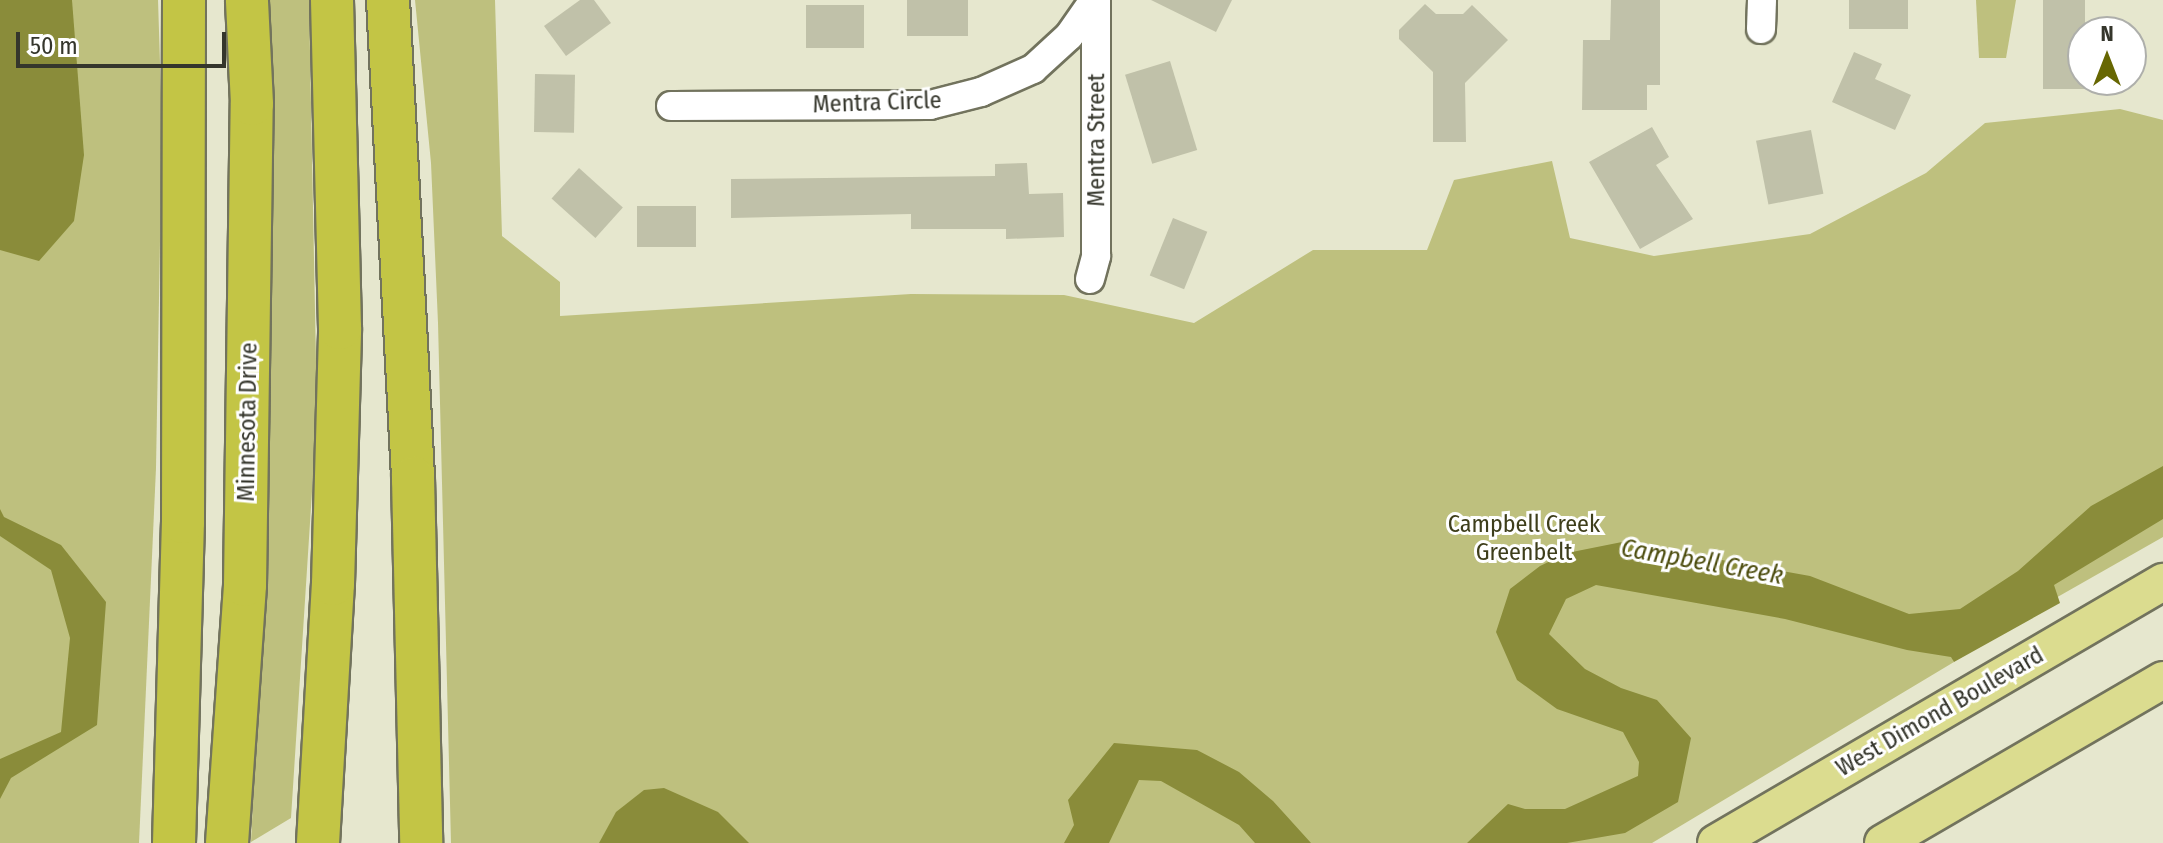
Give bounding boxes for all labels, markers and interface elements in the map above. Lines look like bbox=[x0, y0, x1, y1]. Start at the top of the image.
scale bar bbox=[20, 16, 230, 66]
north arrow bbox=[2067, 16, 2147, 96]
text: N bbox=[2100, 20, 2114, 47]
text: 50 m bbox=[30, 32, 78, 60]
street label: Mentra Street bbox=[1083, 73, 1111, 207]
street label: Mentra Circle bbox=[812, 86, 942, 120]
street label: Minnesota Drive bbox=[232, 342, 264, 502]
park label: Campbell Creek Greenbelt bbox=[1448, 511, 1600, 567]
water label: Campbell Creek bbox=[1619, 532, 1785, 592]
street label: West Dimond Boulevard bbox=[1831, 641, 2049, 783]

